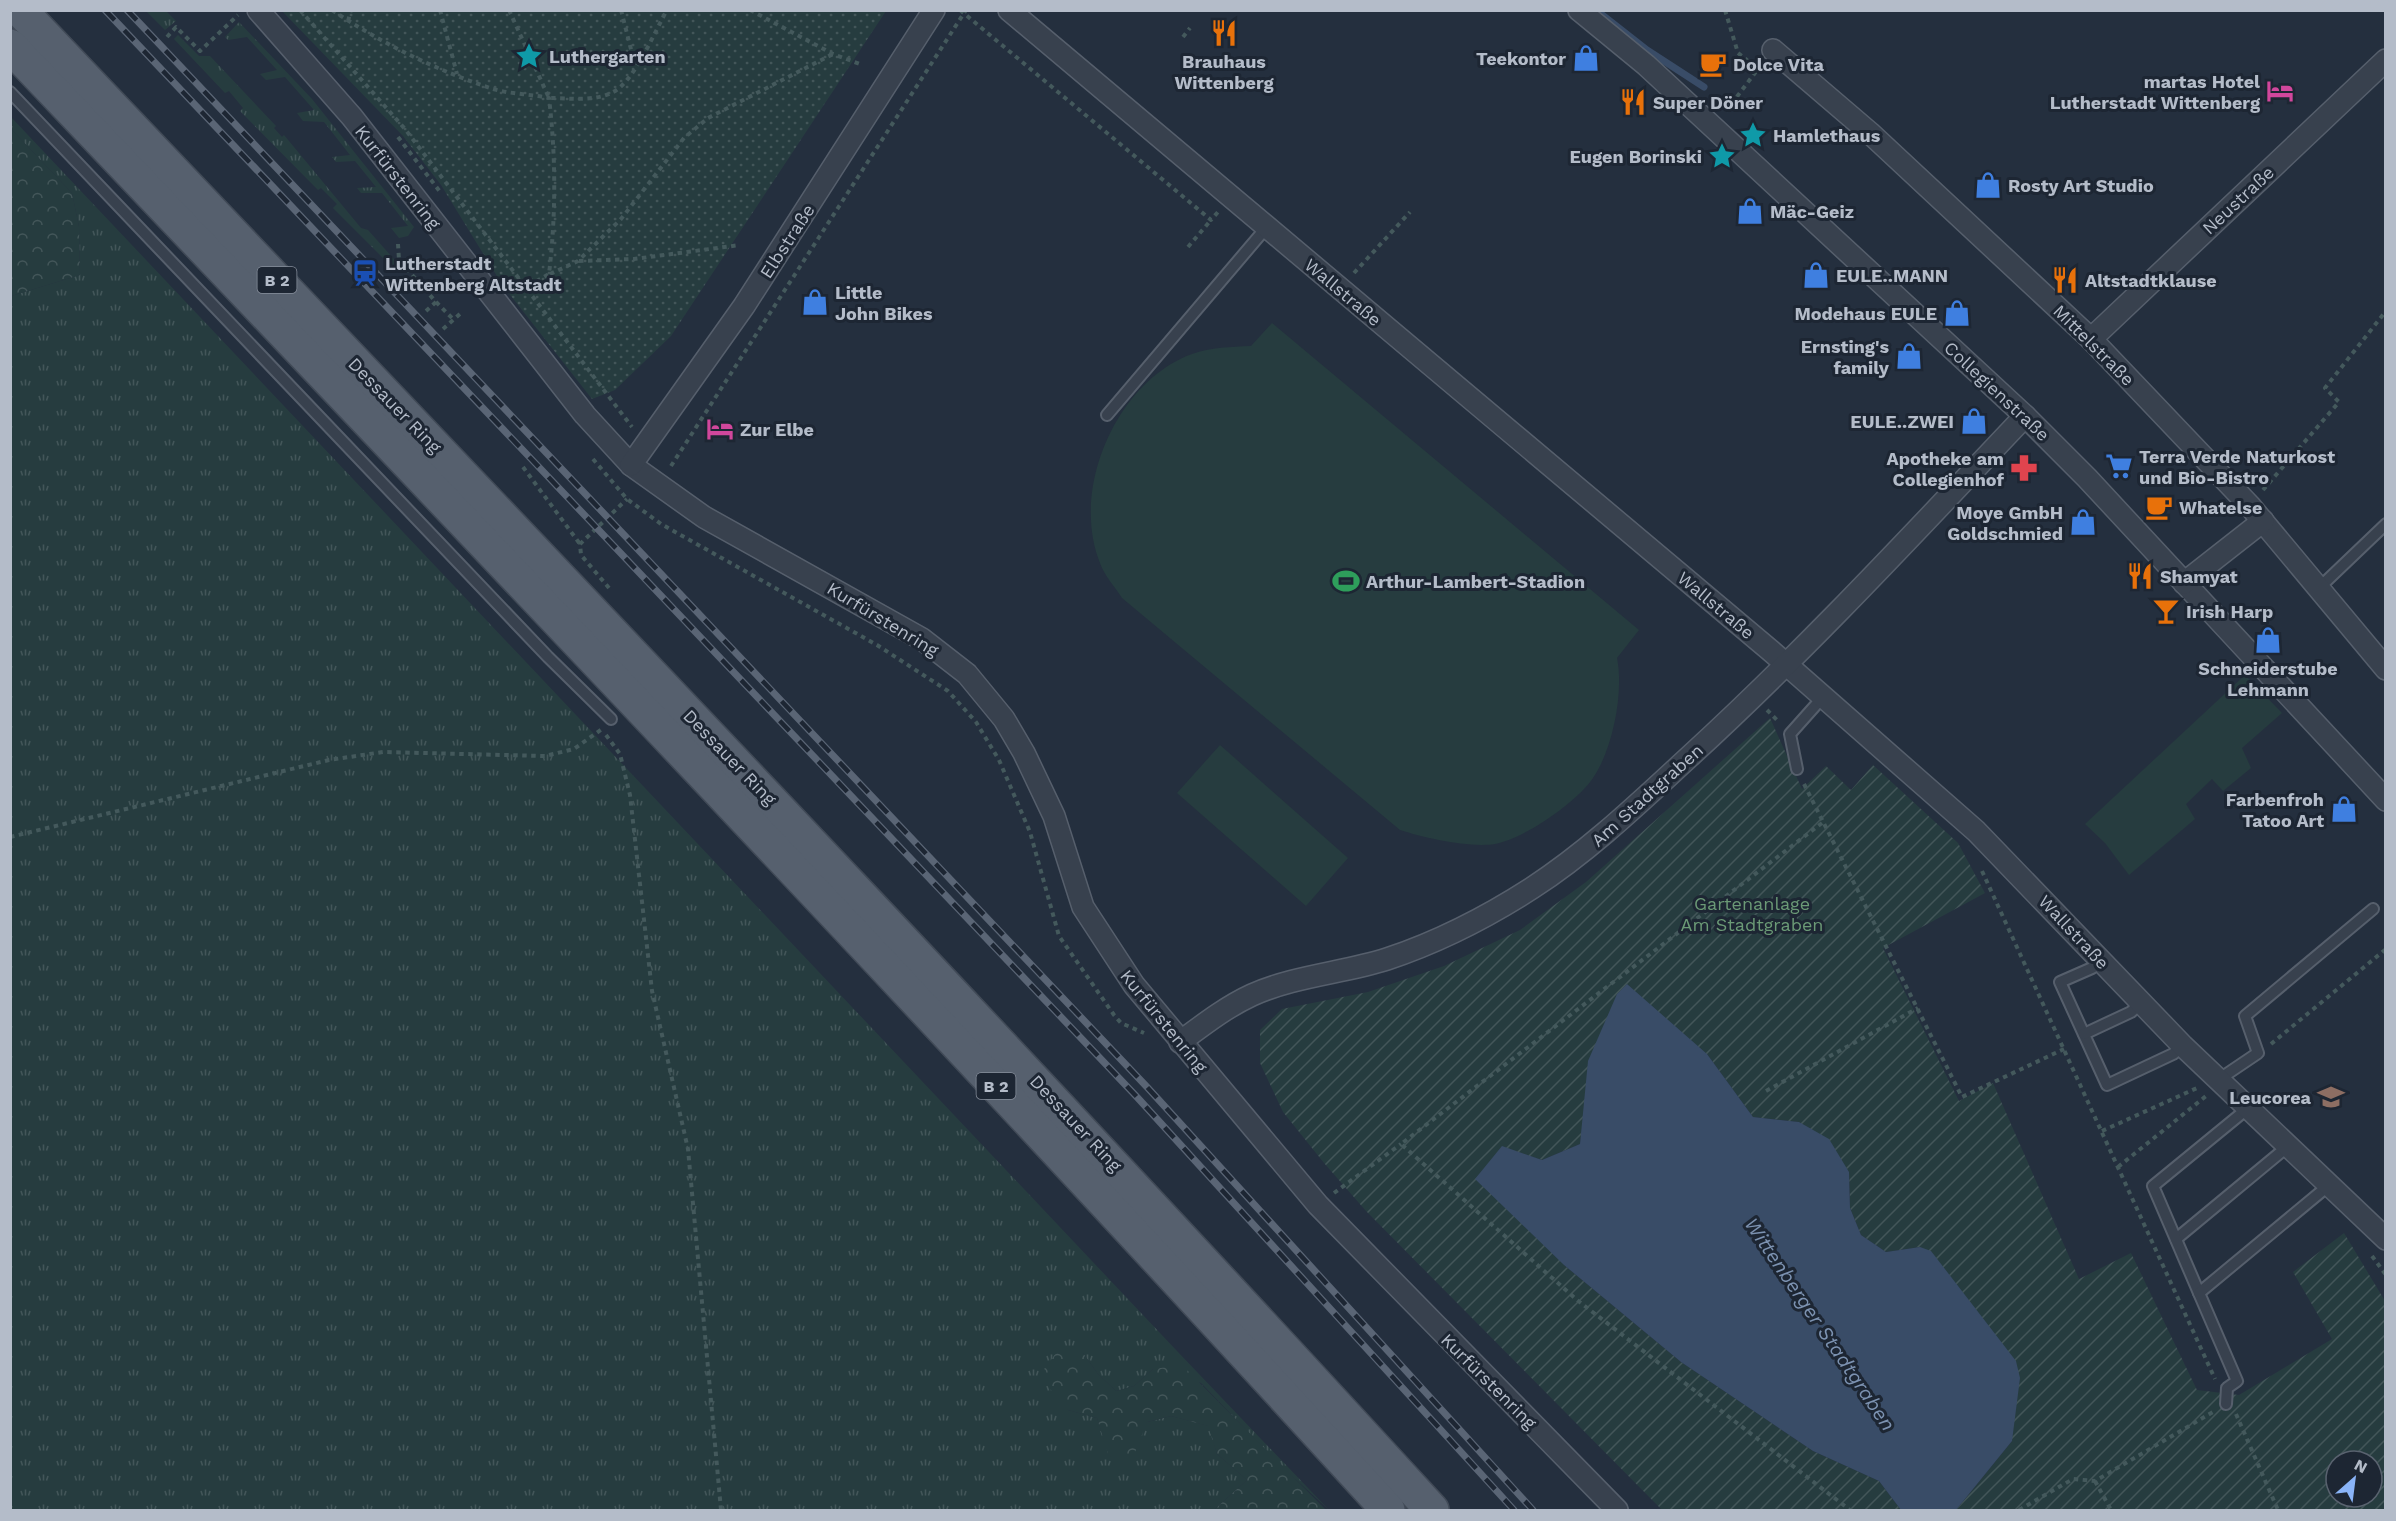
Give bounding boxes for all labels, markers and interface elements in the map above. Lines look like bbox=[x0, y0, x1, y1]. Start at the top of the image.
restaurant icon: Brauhaus Wittenberg bbox=[1209, 18, 1239, 48]
place icon: Luthergarten bbox=[514, 41, 544, 71]
shop icon: Teekontor bbox=[1571, 43, 1601, 73]
place label: Luthergarten bbox=[549, 46, 666, 67]
place label: Teekontor bbox=[1476, 48, 1566, 69]
cafe icon: Dolce Vita bbox=[1698, 49, 1728, 79]
place label: Brauhaus Wittenberg bbox=[1174, 51, 1275, 93]
place label: Dolce Vita bbox=[1733, 54, 1824, 75]
place label: martas Hotel Lutherstadt Wittenberg bbox=[2050, 71, 2261, 113]
hotel icon: martas Hotel Lutherstadt Wittenberg bbox=[2265, 76, 2295, 106]
restaurant icon: Super Döner bbox=[1618, 87, 1648, 117]
place label: Super Döner bbox=[1653, 92, 1763, 113]
place icon: Hamlethaus bbox=[1738, 120, 1768, 150]
street label: Kurfürstenring bbox=[351, 121, 445, 234]
place label: Hamlethaus bbox=[1773, 125, 1881, 146]
place icon: Eugen Borinski bbox=[1707, 141, 1737, 171]
place label: Eugen Borinski bbox=[1570, 146, 1702, 167]
street label: Neustraße bbox=[2198, 162, 2278, 238]
shop icon: Rosty Art Studio bbox=[1973, 170, 2003, 200]
place label: Rosty Art Studio bbox=[2008, 175, 2154, 196]
shop icon: Mäc-Geiz bbox=[1735, 196, 1765, 226]
street label: Elbstraße bbox=[755, 200, 819, 282]
place label: Mäc-Geiz bbox=[1770, 201, 1854, 222]
place label: Lutherstadt Wittenberg Altstadt bbox=[385, 253, 562, 295]
street label: Wallstraße bbox=[1300, 254, 1386, 330]
station icon: Lutherstadt Wittenberg Altstadt bbox=[350, 258, 380, 288]
shop icon: EULE..MANN bbox=[1801, 260, 1831, 290]
place label: EULE..MANN bbox=[1836, 265, 1948, 286]
restaurant icon: Altstadtklause bbox=[2050, 265, 2080, 295]
road number: B 2 bbox=[258, 267, 296, 293]
place label: Altstadtklause bbox=[2085, 270, 2217, 291]
place label: Little John Bikes bbox=[835, 282, 933, 324]
shop icon: Little John Bikes bbox=[800, 287, 830, 317]
shop icon: Modehaus EULE bbox=[1942, 298, 1972, 328]
street label: Mittelstraße bbox=[2049, 300, 2139, 390]
place label: Modehaus EULE bbox=[1794, 303, 1937, 324]
place label: Ernsting's family bbox=[1801, 336, 1890, 378]
street label: Collegienstraße bbox=[1940, 337, 2054, 445]
shop icon: Ernsting's family bbox=[1894, 341, 1924, 371]
street label: Dessauer Ring bbox=[344, 353, 446, 457]
shop icon: EULE..ZWEI bbox=[1959, 406, 1989, 436]
place label: EULE..ZWEI bbox=[1850, 411, 1954, 432]
hotel icon: Zur Elbe bbox=[705, 414, 735, 444]
place label: Zur Elbe bbox=[740, 419, 814, 440]
place label: Terra Verde Naturkost und Bio-Bistro bbox=[2139, 446, 2335, 488]
place label: Apotheke am Collegienhof bbox=[1887, 448, 2005, 490]
supermarket icon: Terra Verde Naturkost und Bio-Bistro bbox=[2104, 451, 2134, 481]
pharmacy icon: Apotheke am Collegienhof bbox=[2009, 453, 2039, 483]
cafe icon: Whatelse bbox=[2144, 492, 2174, 522]
place label: Whatelse bbox=[2179, 497, 2262, 518]
place label: Moye GmbH Goldschmied bbox=[1947, 502, 2063, 544]
shop icon: Moye GmbH Goldschmied bbox=[2068, 507, 2098, 537]
restaurant icon: Shamyat bbox=[2125, 561, 2155, 591]
sports icon: Arthur-Lambert-Stadion bbox=[1331, 566, 1361, 596]
place label: Shamyat bbox=[2160, 566, 2238, 587]
street label: Wallstraße bbox=[1673, 567, 1759, 643]
place label: Arthur-Lambert-Stadion bbox=[1366, 571, 1585, 592]
street label: Kurfürstenring bbox=[823, 577, 943, 661]
bar icon: Irish Harp bbox=[2151, 596, 2181, 626]
place label: Irish Harp bbox=[2186, 601, 2273, 622]
shop icon: Schneiderstube Lehmann bbox=[2253, 625, 2283, 655]
place label: Schneiderstube Lehmann bbox=[2198, 658, 2338, 700]
street label: Dessauer Ring bbox=[679, 705, 781, 809]
street label: Am Stadtgraben bbox=[1587, 739, 1707, 851]
place label: Farbenfroh Tatoo Art bbox=[2226, 789, 2324, 831]
shop icon: Farbenfroh Tatoo Art bbox=[2329, 794, 2359, 824]
street label: Wallstraße bbox=[2034, 891, 2114, 973]
park label: Gartenanlage Am Stadtgraben bbox=[1681, 893, 1823, 935]
street label: Kurfürstenring bbox=[1116, 965, 1212, 1077]
street label: Dessauer Ring bbox=[1026, 1070, 1126, 1176]
road number: B 2 bbox=[976, 1073, 1016, 1099]
school or university icon: Leucorea bbox=[2316, 1082, 2346, 1112]
place label: Leucorea bbox=[2229, 1087, 2312, 1108]
water label: Wittenberger Stadtgraben bbox=[1740, 1213, 1900, 1435]
street label: Kurfürstenring bbox=[1437, 1329, 1541, 1433]
north arrow bbox=[2324, 1449, 2384, 1509]
text: N bbox=[2351, 1455, 2371, 1477]

